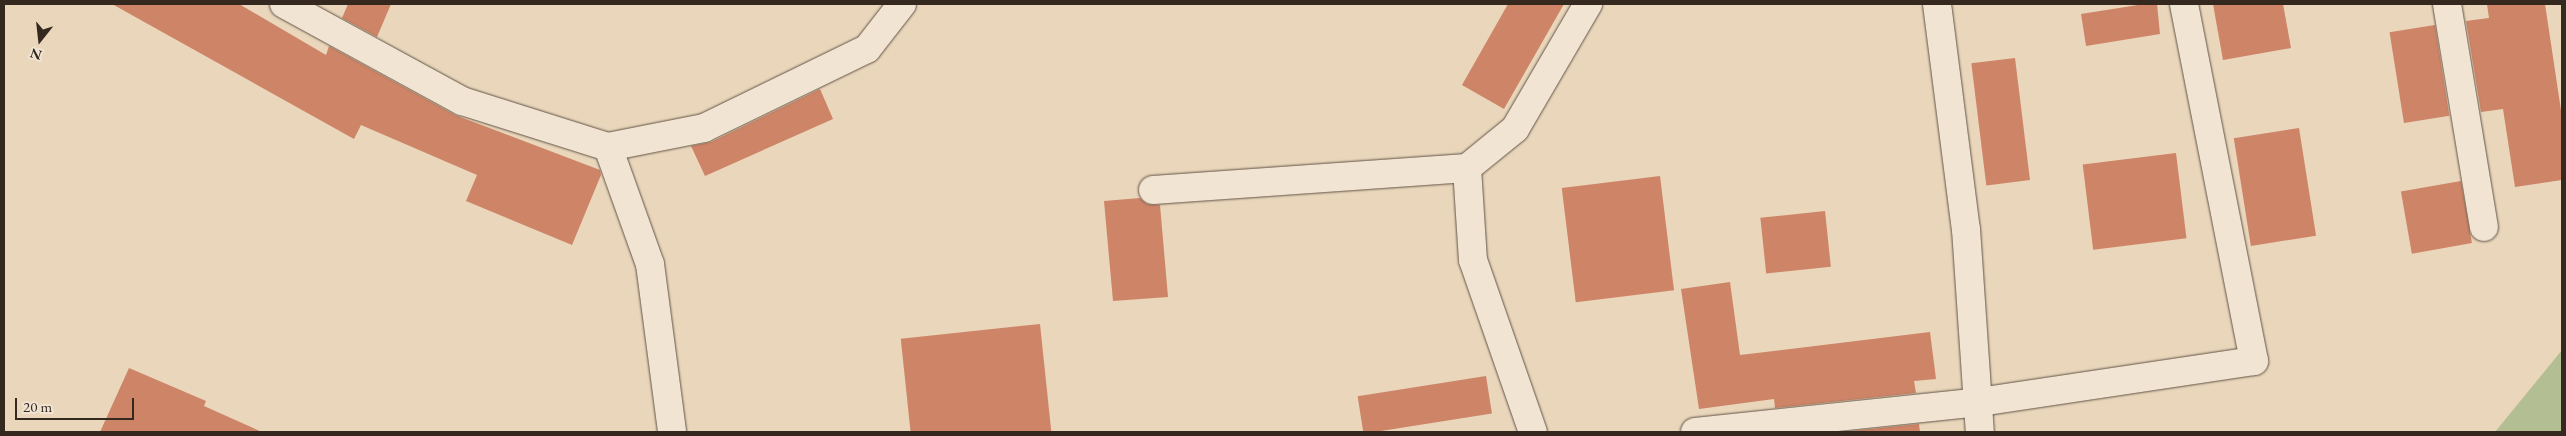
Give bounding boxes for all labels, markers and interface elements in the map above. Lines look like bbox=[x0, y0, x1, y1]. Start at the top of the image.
north arrow bbox=[15, 15, 65, 65]
text: N bbox=[28, 44, 44, 65]
scale bar bbox=[18, 388, 136, 420]
text: 20 m bbox=[23, 397, 52, 416]

